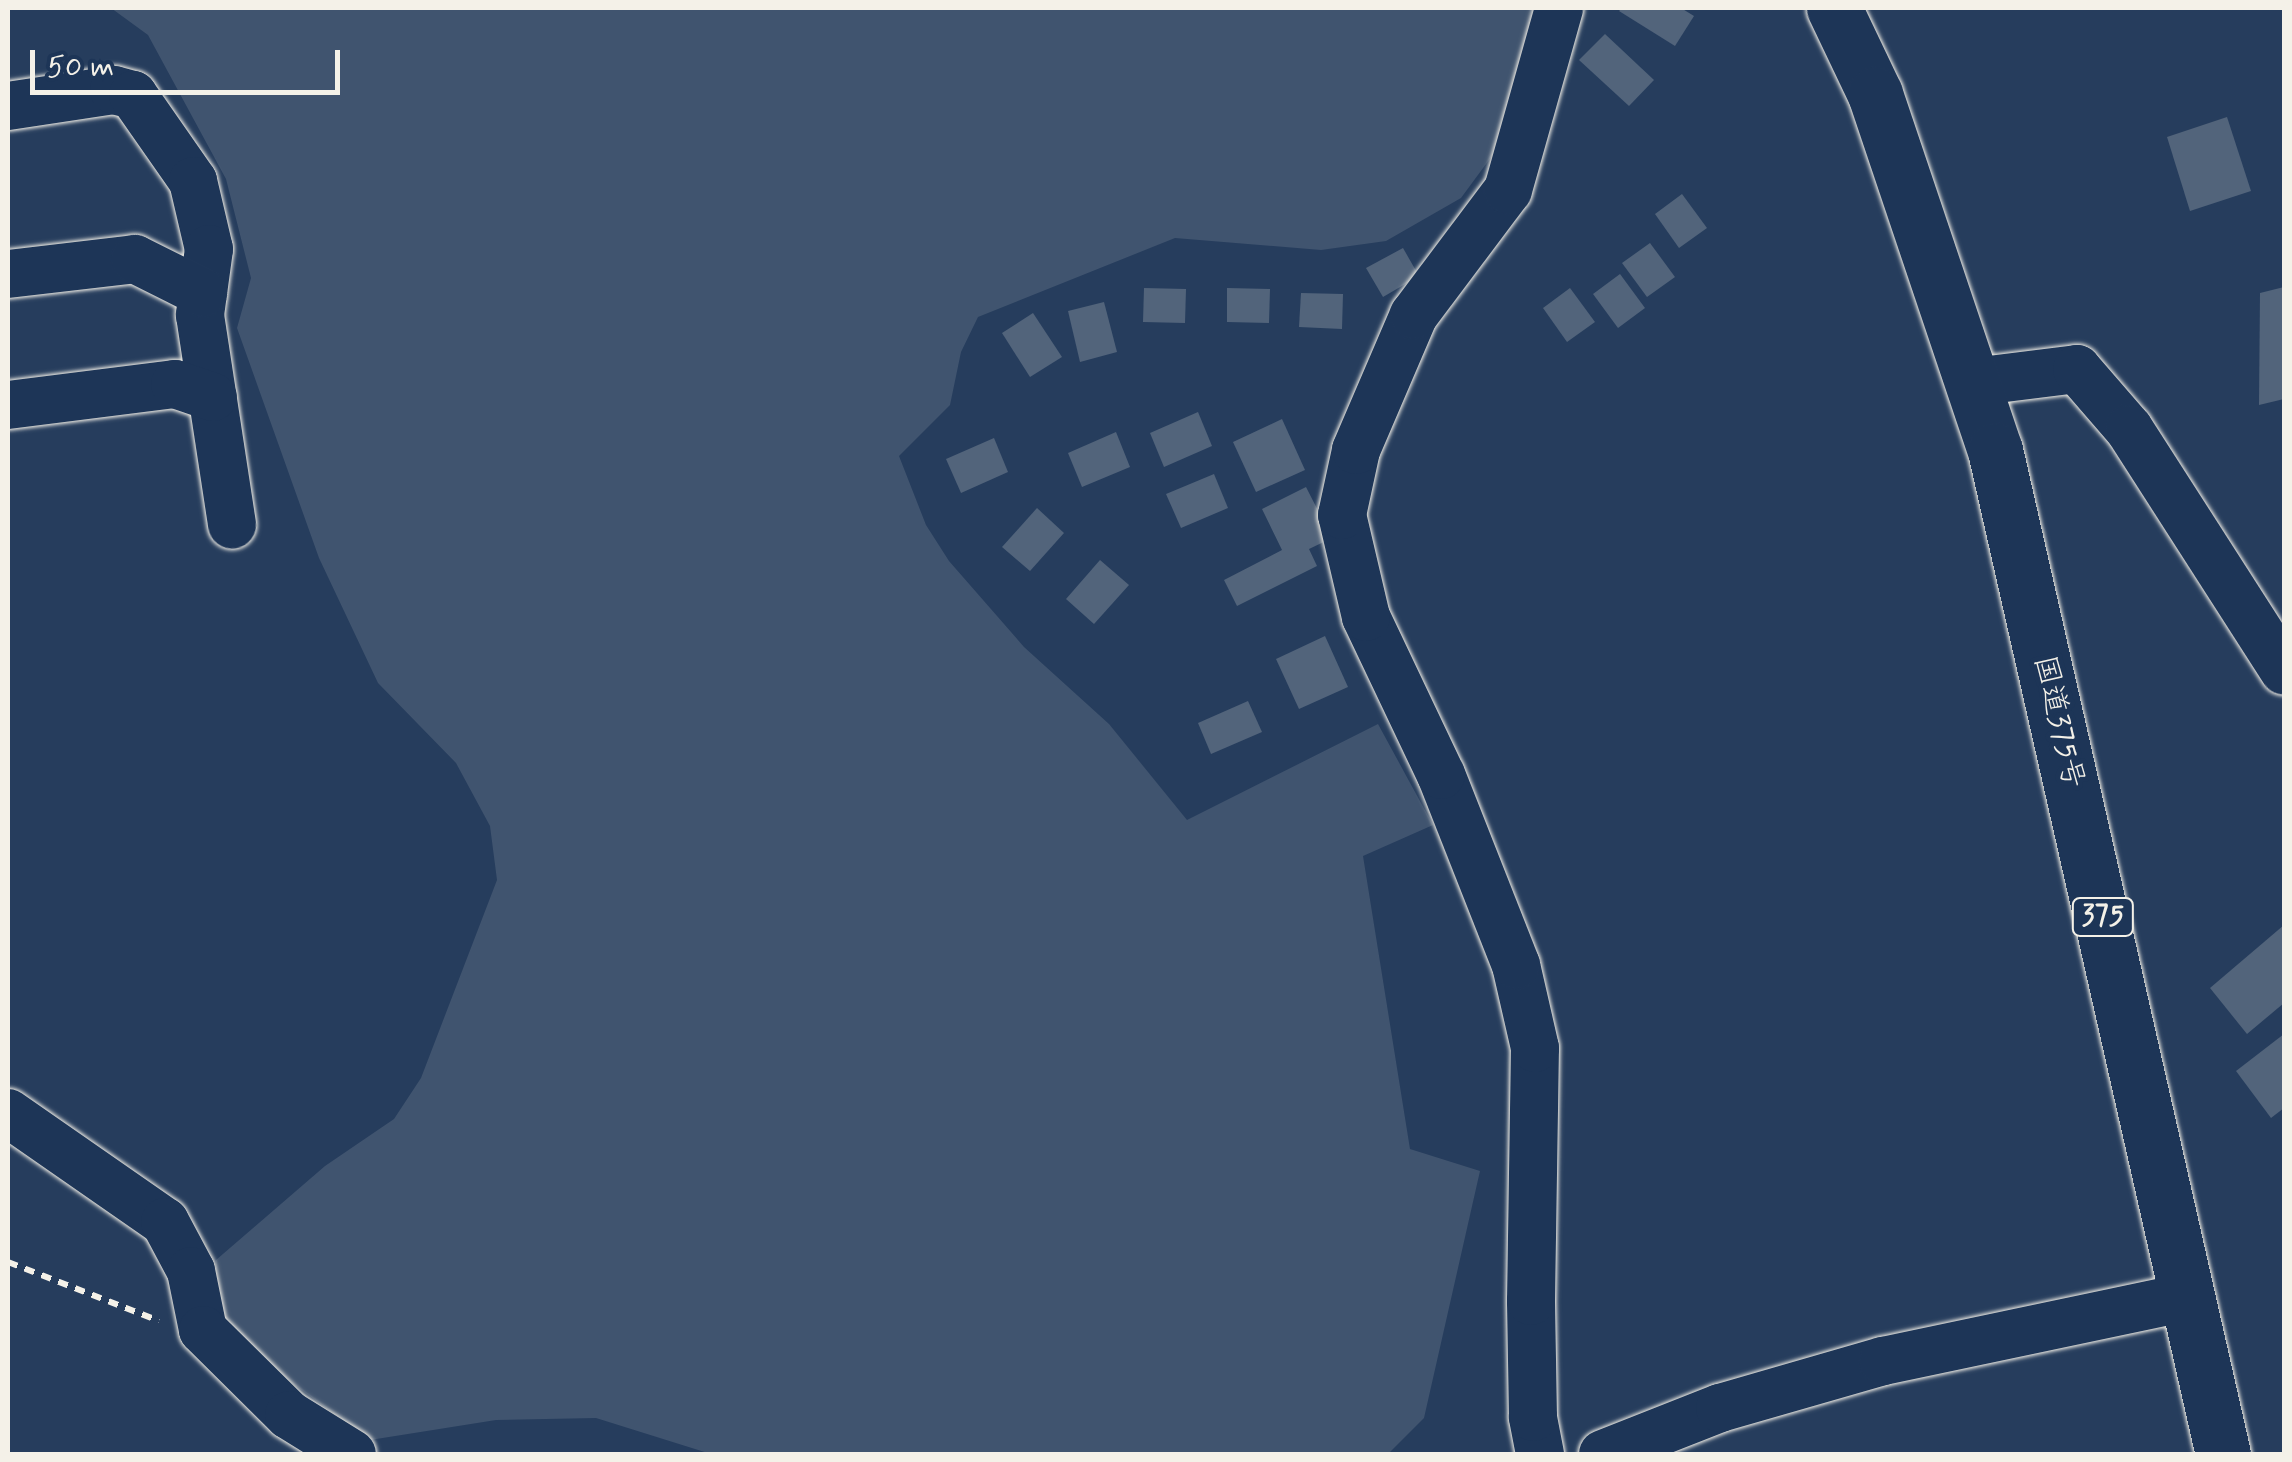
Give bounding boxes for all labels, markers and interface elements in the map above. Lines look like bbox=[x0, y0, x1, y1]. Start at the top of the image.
scale bar bbox=[35, 30, 345, 92]
text: 50 m bbox=[47, 48, 114, 87]
street label: 国道375号 bbox=[2025, 652, 2091, 792]
road number: 375 bbox=[2070, 894, 2136, 940]

